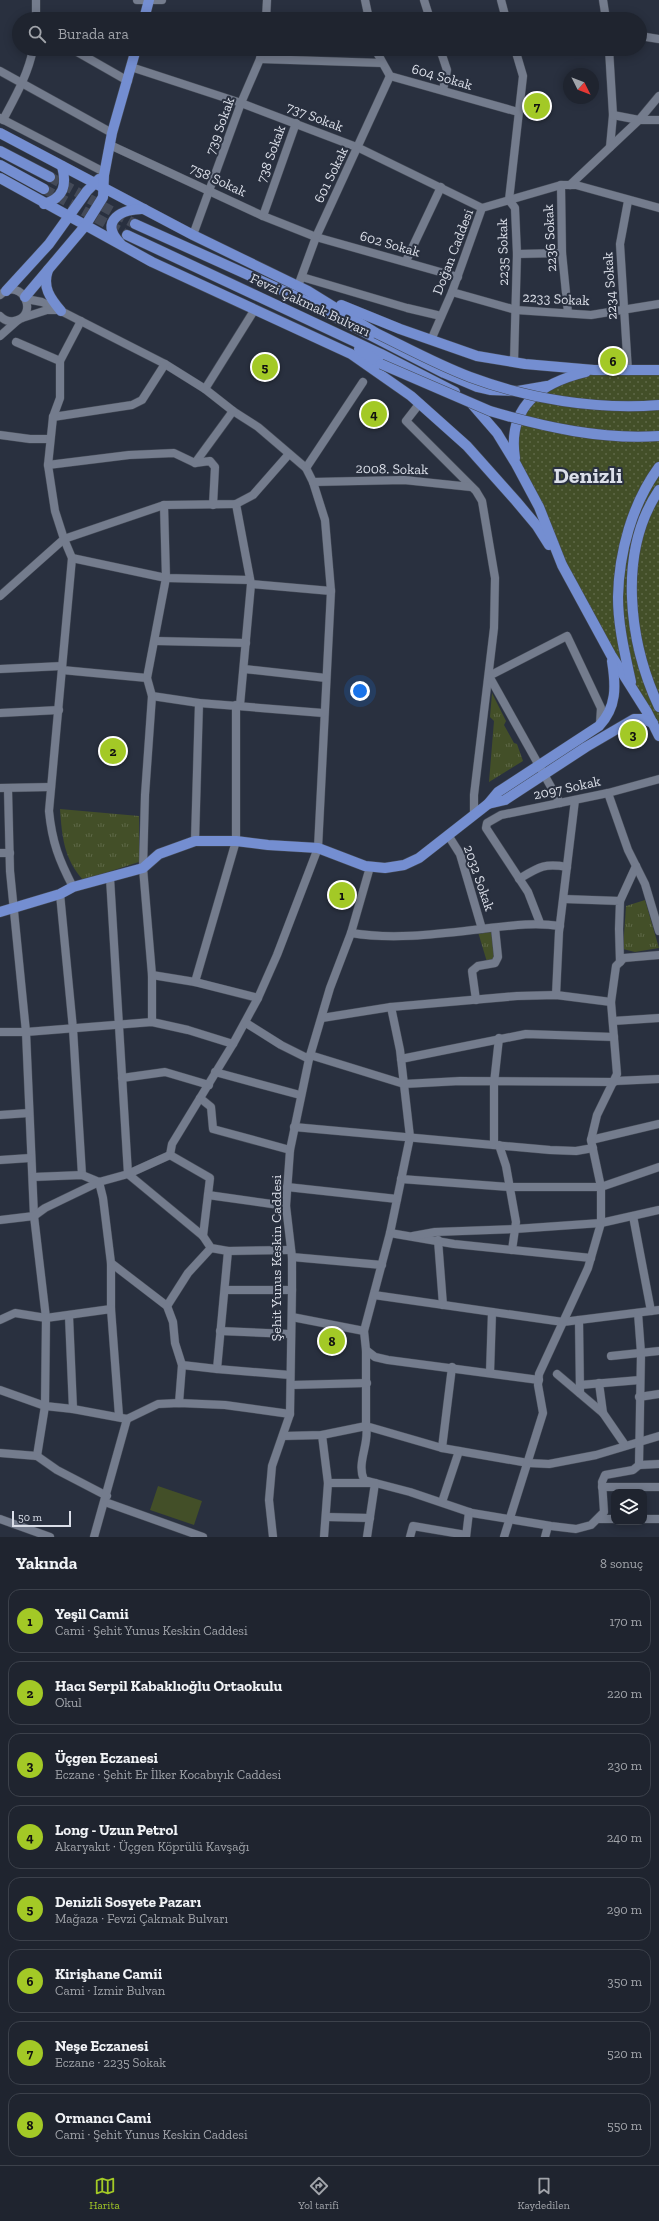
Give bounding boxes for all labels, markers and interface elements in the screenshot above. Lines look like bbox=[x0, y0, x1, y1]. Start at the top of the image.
search box bbox=[12, 12, 647, 56]
icon: search bbox=[26, 23, 48, 45]
text: Burada ara bbox=[58, 25, 129, 43]
street label: 604 Sokak bbox=[410, 60, 475, 94]
north arrow bbox=[563, 68, 599, 104]
pin: 7 bbox=[524, 91, 550, 121]
street label: 739 Sokak bbox=[202, 94, 238, 157]
street label: 737 Sokak bbox=[284, 98, 346, 136]
street label: 738 Sokak bbox=[253, 122, 290, 185]
street label: 601 Sokak bbox=[310, 144, 352, 206]
street label: 758 Sokak bbox=[187, 160, 250, 201]
street label: 2236 Sokak bbox=[540, 203, 560, 272]
street label: Doğan Caddesi bbox=[429, 207, 477, 297]
street label: 2235 Sokak bbox=[494, 217, 512, 286]
street label: 602 Sokak bbox=[358, 227, 423, 261]
street label: 2234 Sokak bbox=[599, 251, 621, 320]
street label: Fevzi Çakmak Bulvarı bbox=[247, 270, 373, 340]
street label: 2233 Sokak bbox=[522, 289, 591, 309]
pin: 6 bbox=[600, 346, 626, 376]
pin: 5 bbox=[252, 352, 278, 382]
pin: 4 bbox=[361, 399, 387, 429]
street label: 2008. Sokak bbox=[355, 460, 429, 478]
district label: Denizli bbox=[554, 462, 623, 489]
your location bbox=[350, 681, 370, 701]
pin: 3 bbox=[620, 719, 646, 749]
pin: 2 bbox=[100, 736, 126, 766]
street label: 2097 Sokak bbox=[532, 772, 603, 803]
street label: 2032 Sokak bbox=[460, 843, 498, 914]
pin: 1 bbox=[329, 880, 355, 910]
street label: Şehit Yunus Keskin Caddesi bbox=[268, 1175, 285, 1341]
pin: 8 bbox=[319, 1326, 345, 1356]
map controls bbox=[611, 1489, 647, 1525]
button: layers bbox=[611, 1489, 647, 1525]
scale bar bbox=[12, 1509, 71, 1528]
text: 50 m bbox=[18, 1511, 42, 1524]
text: Yakında bbox=[16, 1553, 77, 1573]
text: 8 sonuç bbox=[600, 1556, 643, 1571]
text: Yeşil Camii bbox=[55, 1605, 129, 1623]
text: 1 bbox=[27, 1614, 33, 1629]
text: 170 m bbox=[609, 1614, 642, 1629]
text: Cami · Şehit Yunus Keskin Caddesi bbox=[55, 1623, 248, 1638]
text: Hacı Serpil Kabaklıoğlu Ortaokulu bbox=[55, 1677, 282, 1695]
text: 2 bbox=[27, 1686, 33, 1701]
text: 220 m bbox=[607, 1686, 642, 1701]
text: Okul bbox=[55, 1695, 82, 1710]
text: Üçgen Eczanesi bbox=[55, 1749, 158, 1767]
text: 3 bbox=[27, 1758, 33, 1773]
text: 230 m bbox=[607, 1758, 642, 1773]
text: Eczane · Şehit Er İlker Kocabıyık Caddesi bbox=[55, 1767, 281, 1782]
text: Long - Uzun Petrol bbox=[55, 1821, 178, 1839]
text: 4 bbox=[26, 1830, 34, 1845]
text: 240 m bbox=[607, 1830, 642, 1845]
text: Akaryakıt · Üçgen Köprülü Kavşağı bbox=[55, 1839, 249, 1854]
text: Denizli Sosyete Pazarı bbox=[55, 1893, 201, 1911]
text: 5 bbox=[27, 1902, 33, 1917]
text: 290 m bbox=[607, 1902, 642, 1917]
text: Mağaza · Fevzi Çakmak Bulvarı bbox=[55, 1911, 228, 1926]
text: Kirişhane Camii bbox=[55, 1965, 162, 1983]
text: 6 bbox=[27, 1974, 33, 1989]
text: 350 m bbox=[607, 1974, 642, 1989]
text: Cami · Izmir Bulvan bbox=[55, 1983, 165, 1998]
text: Neşe Eczanesi bbox=[55, 2037, 148, 2055]
text: 7 bbox=[27, 2046, 33, 2061]
text: 520 m bbox=[607, 2046, 642, 2061]
text: Eczane · 2235 Sokak bbox=[55, 2055, 166, 2070]
text: Ormancı Cami bbox=[55, 2109, 151, 2127]
text: 8 bbox=[26, 2118, 34, 2133]
text: 550 m bbox=[607, 2118, 642, 2133]
text: Cami · Şehit Yunus Keskin Caddesi bbox=[55, 2127, 248, 2142]
tab: Harita bbox=[89, 2175, 120, 2212]
tab: Yol tarifi bbox=[298, 2175, 339, 2212]
tab: Kaydedilen bbox=[517, 2175, 570, 2212]

